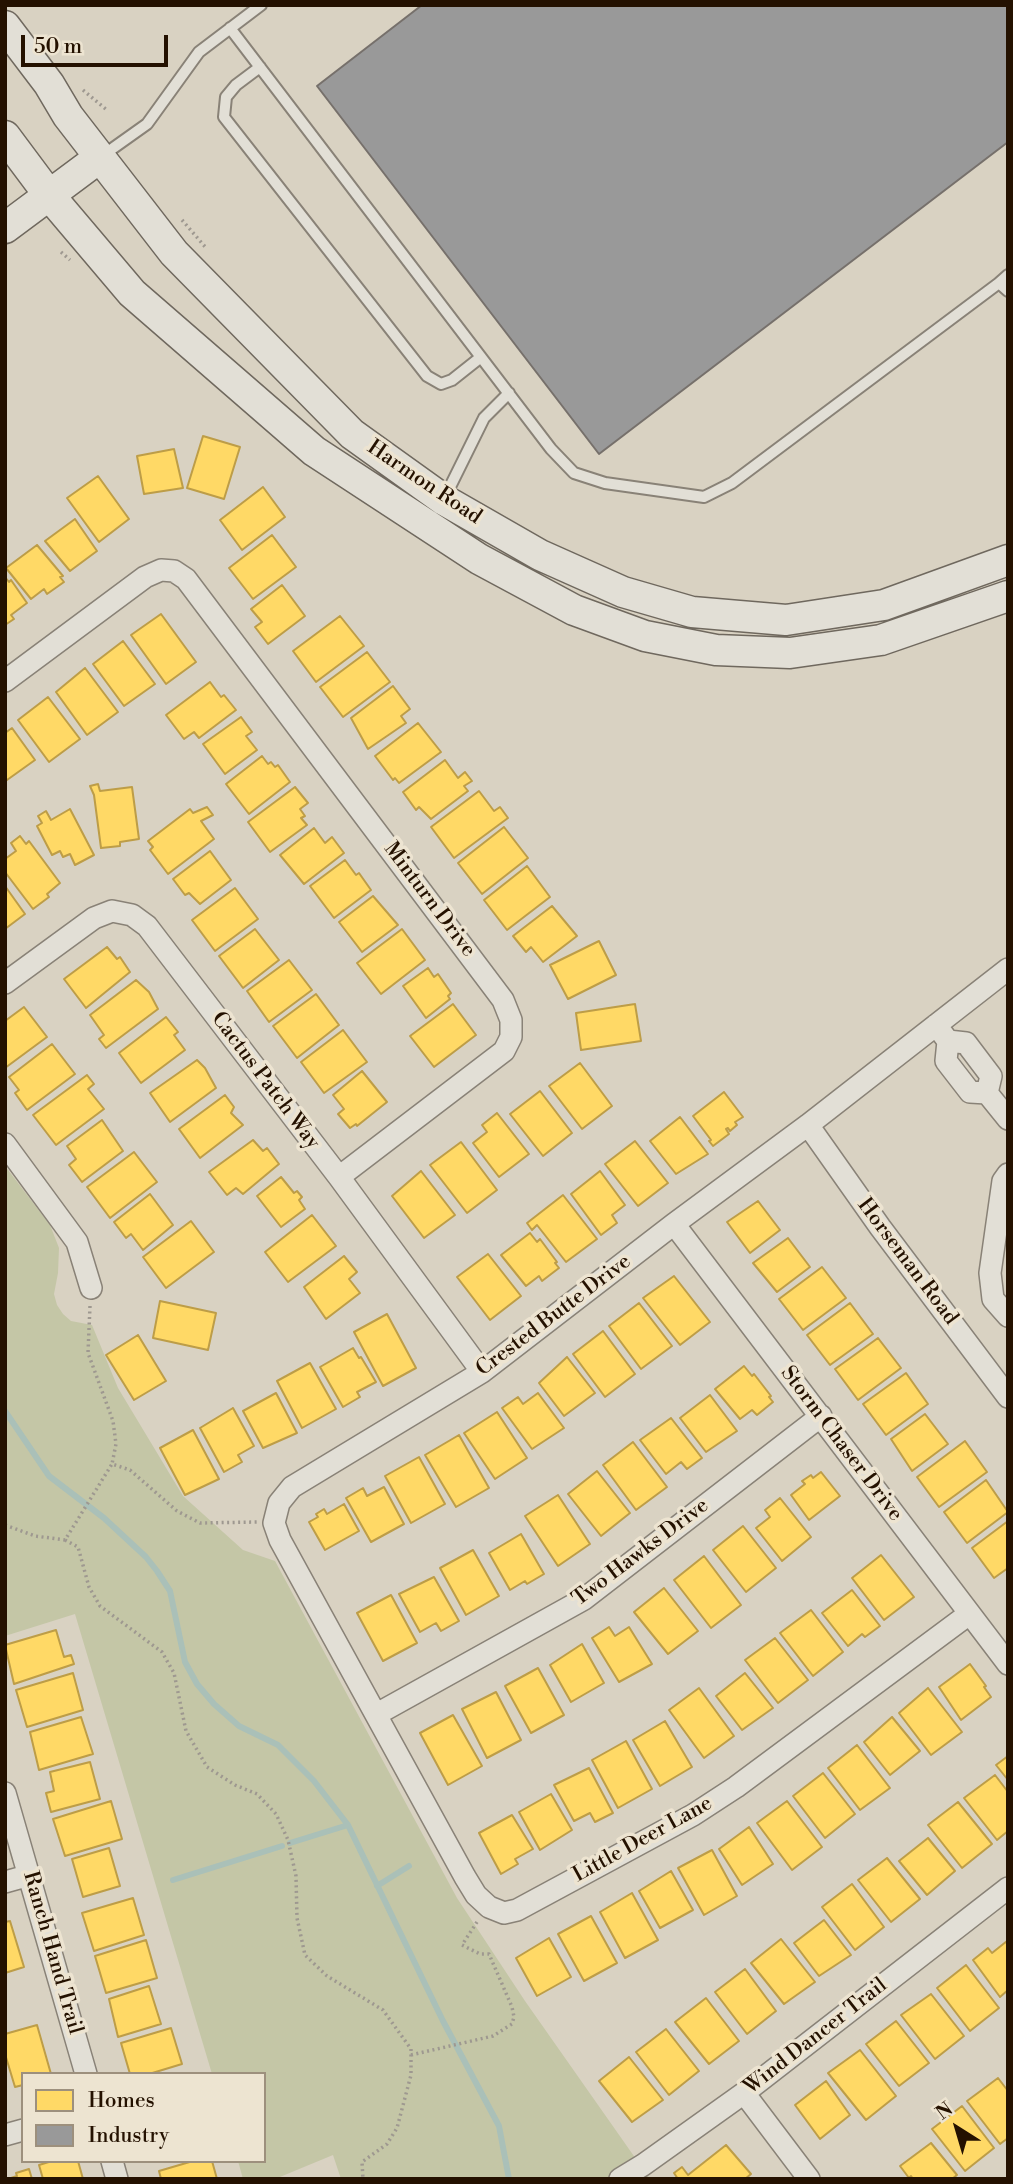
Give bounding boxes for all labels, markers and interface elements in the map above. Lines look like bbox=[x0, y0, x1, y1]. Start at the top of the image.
scale bar bbox=[24, 21, 172, 65]
text: 50 m bbox=[34, 34, 82, 60]
street label: Harmon Road bbox=[362, 435, 486, 531]
street label: Minturn Drive bbox=[378, 838, 480, 962]
street label: Cactus Patch Way bbox=[205, 1007, 325, 1155]
street label: Horseman Road bbox=[851, 1194, 963, 1330]
street label: Crested Butte Drive bbox=[472, 1250, 636, 1382]
street label: Storm Chaser Drive bbox=[775, 1362, 907, 1526]
street label: Two Hawks Drive bbox=[568, 1494, 714, 1612]
street label: Little Deer Lane bbox=[569, 1791, 717, 1889]
street label: Ranch Hand Trail bbox=[17, 1869, 87, 2037]
street label: Wind Dancer Trail bbox=[739, 1973, 893, 2101]
legend bbox=[21, 2072, 266, 2163]
text: Homes bbox=[88, 2088, 155, 2114]
north arrow bbox=[922, 2093, 992, 2163]
text: N bbox=[931, 2097, 958, 2125]
text: Industry bbox=[88, 2123, 169, 2149]

